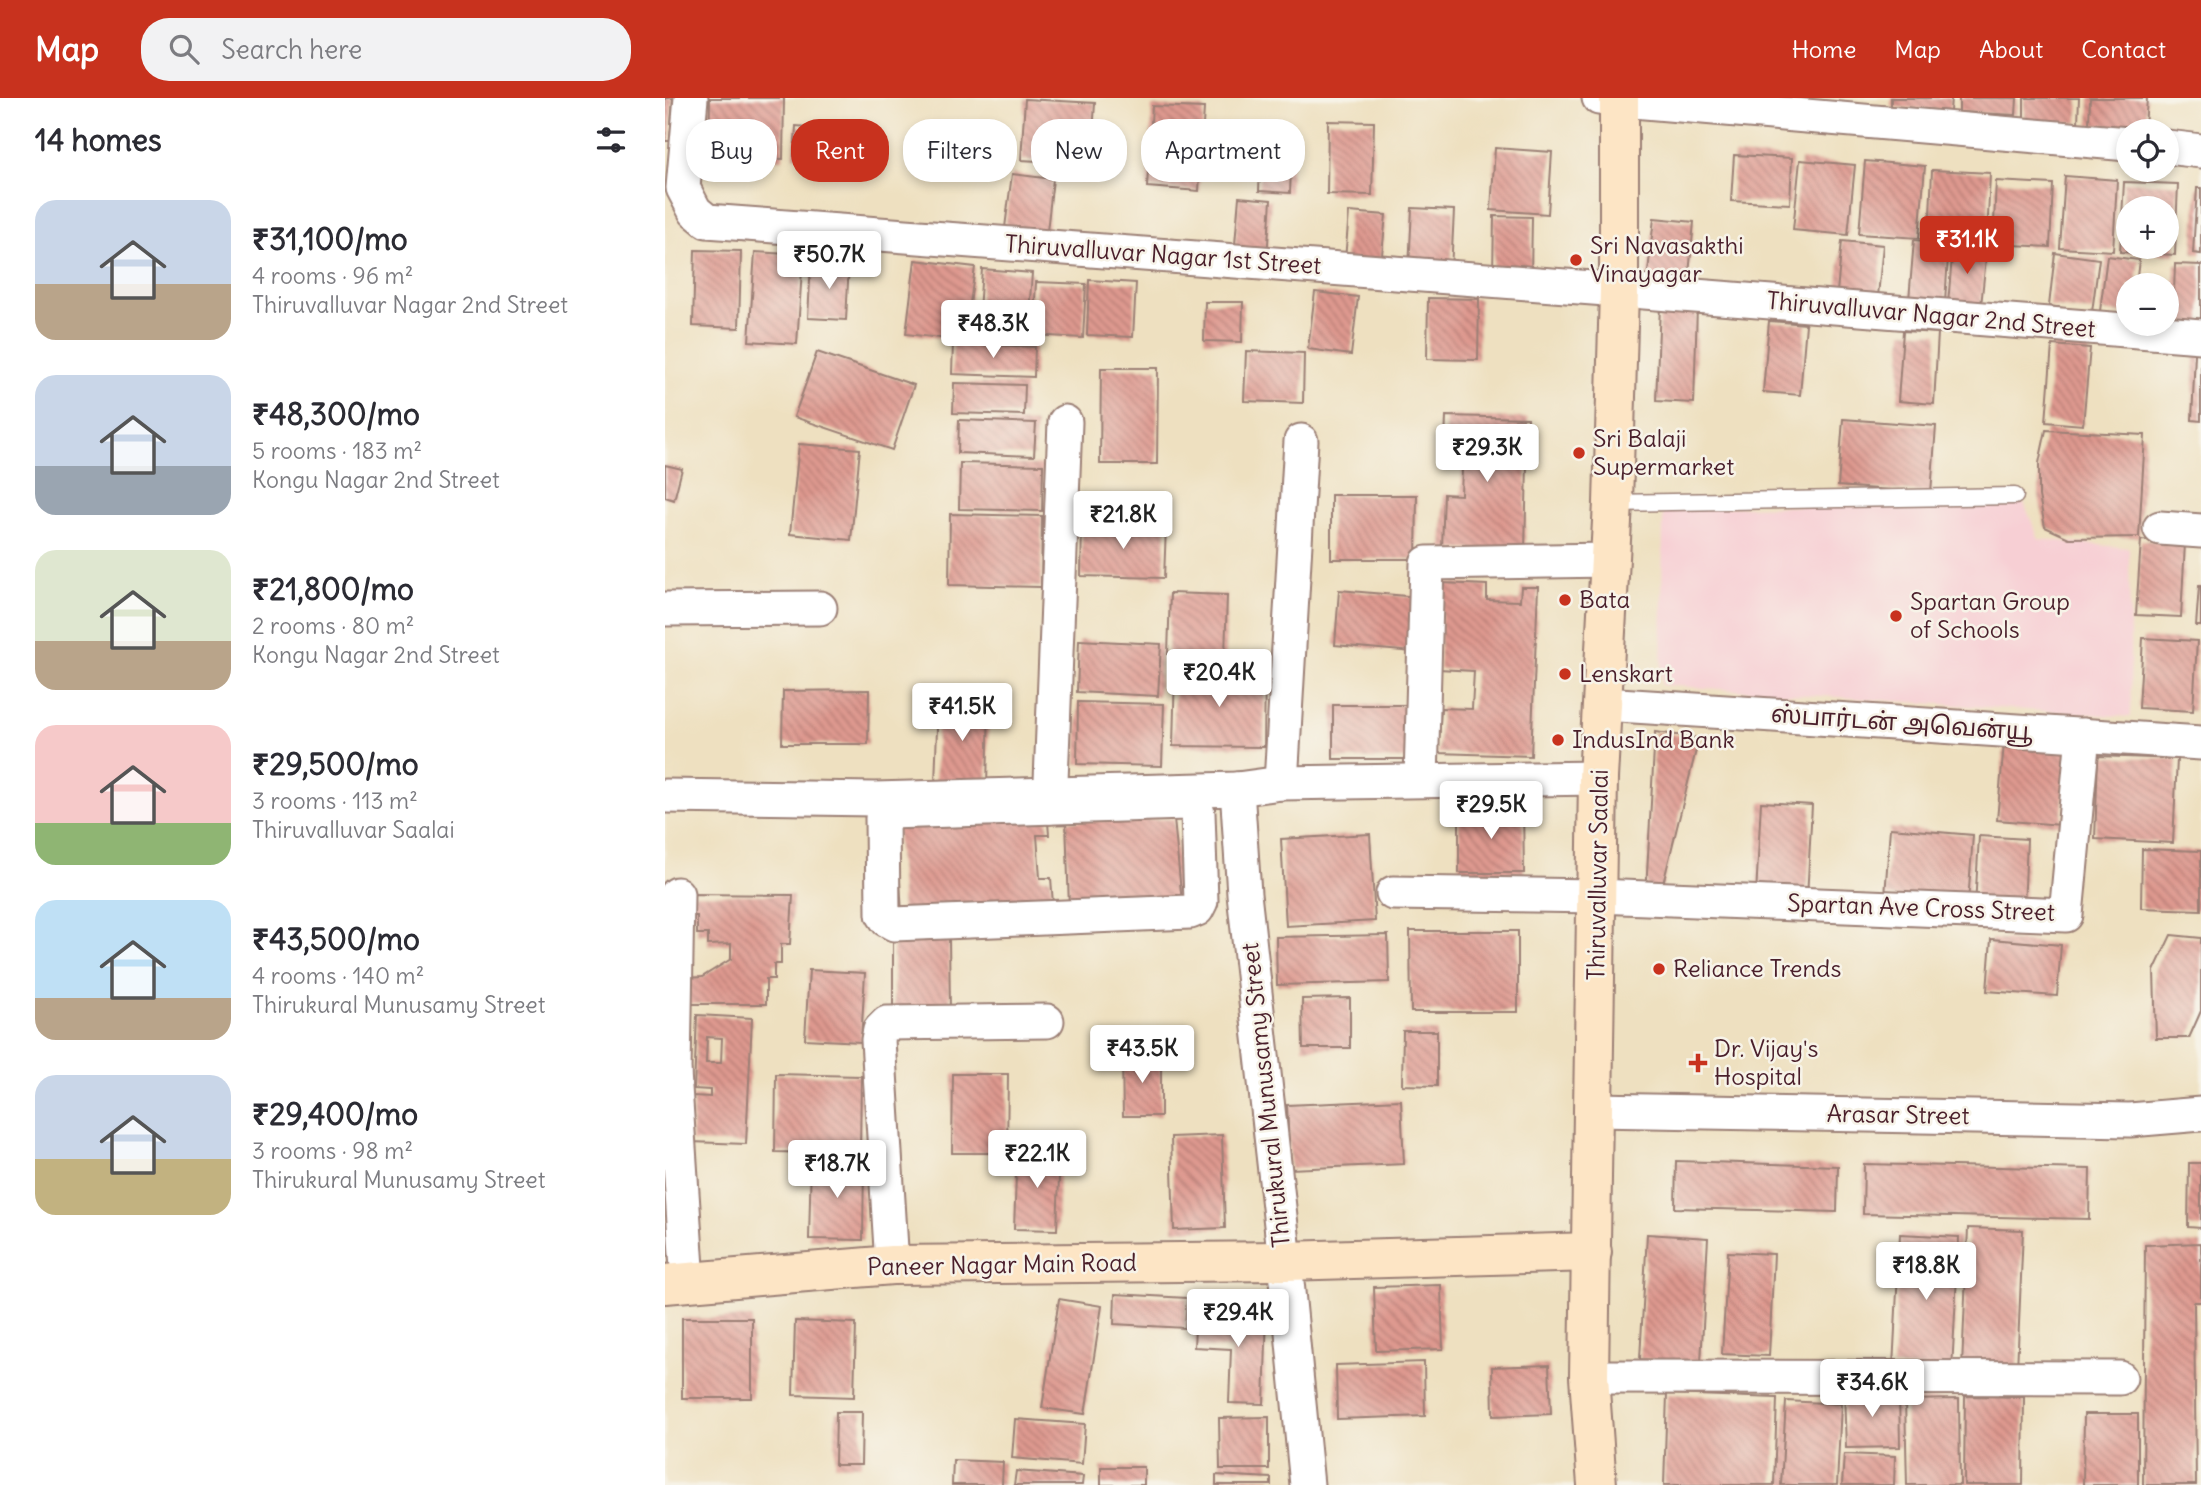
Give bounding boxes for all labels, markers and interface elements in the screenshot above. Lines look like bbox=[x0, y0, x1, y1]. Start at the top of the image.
search box bbox=[141, 18, 631, 81]
text: Map bbox=[35, 28, 99, 70]
icon: search bbox=[165, 30, 203, 68]
text: Search here bbox=[221, 33, 362, 66]
text: Home bbox=[1792, 34, 1856, 64]
text: Map bbox=[1894, 34, 1941, 64]
text: About bbox=[1979, 34, 2043, 64]
text: Contact bbox=[2081, 34, 2166, 64]
chip: Buy bbox=[686, 119, 777, 182]
chip: Rent bbox=[791, 119, 889, 182]
chip: Filters bbox=[903, 119, 1017, 182]
chip: New bbox=[1031, 119, 1127, 182]
chip: Apartment bbox=[1141, 119, 1305, 182]
map controls bbox=[2116, 119, 2179, 336]
button: locate bbox=[2116, 119, 2179, 182]
text: 14 homes bbox=[35, 121, 162, 159]
icon: filters bbox=[592, 121, 630, 159]
button: + bbox=[2116, 196, 2179, 259]
pin: ₹31.1K bbox=[1910, 216, 2024, 276]
text: ₹31,100/mo bbox=[252, 220, 408, 258]
text: ₹31.1K bbox=[1936, 224, 1998, 253]
icon: home bbox=[91, 228, 175, 312]
street label: Thiruvalluvar Nagar 1st Street bbox=[1004, 228, 1322, 280]
place label: Sri Navasakthi Vinayagar bbox=[1590, 230, 1744, 288]
pin: ₹50.7K bbox=[772, 232, 886, 291]
text: ₹50.7K bbox=[793, 239, 865, 268]
marker: Sri Navasakthi Vinayagar bbox=[1568, 252, 1584, 268]
text: 4 rooms · 96 m² bbox=[252, 261, 413, 290]
button: − bbox=[2116, 273, 2179, 336]
street label: Thiruvalluvar Nagar 2nd Street bbox=[1765, 285, 2097, 343]
text: Thiruvalluvar Nagar 2nd Street bbox=[252, 290, 568, 319]
pin: ₹48.3K bbox=[936, 300, 1050, 360]
text: ₹48.3K bbox=[957, 308, 1029, 337]
text: ₹48,300/mo bbox=[252, 395, 420, 433]
icon: home bbox=[91, 403, 175, 487]
place label: Sri Balaji Supermarket bbox=[1593, 423, 1734, 481]
pin: ₹29.3K bbox=[1430, 424, 1544, 484]
text: ₹29.3K bbox=[1452, 432, 1522, 461]
text: 5 rooms · 183 m² bbox=[252, 436, 422, 465]
marker: Sri Balaji Supermarket bbox=[1571, 445, 1587, 461]
text: Kongu Nagar 2nd Street bbox=[252, 465, 500, 494]
pin: ₹21.8K bbox=[1066, 491, 1180, 551]
text: ₹21.8K bbox=[1089, 499, 1157, 528]
text: ₹21,800/mo bbox=[252, 570, 414, 608]
icon: home bbox=[91, 578, 175, 662]
place label: Bata bbox=[1579, 584, 1630, 614]
place label: Spartan Group of Schools bbox=[1910, 586, 2070, 644]
marker: Bata bbox=[1557, 592, 1573, 608]
marker: Spartan Group of Schools bbox=[1888, 608, 1904, 624]
text: 2 rooms · 80 m² bbox=[252, 611, 414, 640]
text: Kongu Nagar 2nd Street bbox=[252, 640, 500, 669]
pin: ₹20.4K bbox=[1162, 650, 1276, 709]
text: ₹20.4K bbox=[1183, 657, 1255, 686]
place label: Lenskart bbox=[1579, 658, 1673, 688]
marker: Lenskart bbox=[1557, 666, 1573, 682]
pin: ₹41.5K bbox=[905, 684, 1019, 743]
text: ₹41.5K bbox=[928, 691, 996, 720]
street label: ஸ்பார்டன் அவென்யூ bbox=[1770, 698, 2035, 748]
place label: IndusInd Bank bbox=[1572, 724, 1735, 754]
marker: IndusInd Bank bbox=[1550, 732, 1566, 748]
text: ₹29,500/mo bbox=[252, 745, 419, 783]
icon: home bbox=[91, 753, 175, 837]
street label: Thiruvalluvar Saalai bbox=[1580, 769, 1614, 981]
pin: ₹29.5K bbox=[1434, 782, 1548, 841]
text: 3 rooms · 113 m² bbox=[252, 786, 418, 815]
text: ₹29.5K bbox=[1456, 789, 1526, 818]
text: Thiruvalluvar Saalai bbox=[252, 815, 455, 844]
street label: Spartan Ave Cross Street bbox=[1787, 887, 2055, 927]
text: ₹43,500/mo bbox=[252, 920, 420, 958]
icon: home bbox=[91, 928, 175, 1012]
street label: Thirukural Munusamy Street bbox=[1234, 941, 1296, 1249]
place label: Reliance Trends bbox=[1673, 953, 1841, 983]
text: 4 rooms · 140 m² bbox=[252, 961, 424, 990]
marker: Reliance Trends bbox=[1651, 961, 1667, 977]
text: Thirukural Munusamy Street bbox=[252, 990, 545, 1019]
pin: ₹43.5K bbox=[1085, 1026, 1199, 1085]
text: ₹43.5K bbox=[1106, 1033, 1178, 1062]
place label: Dr. Vijay's Hospital bbox=[1714, 1033, 1819, 1091]
marker: Dr. Vijay's Hospital bbox=[1688, 1053, 1708, 1073]
text: ₹29,400/mo bbox=[252, 1095, 418, 1133]
street label: Arasar Street bbox=[1826, 1098, 1970, 1130]
icon: home bbox=[91, 1103, 175, 1187]
pin: ₹22.1K bbox=[980, 1130, 1094, 1190]
text: 3 rooms · 98 m² bbox=[252, 1136, 413, 1165]
text: ₹22.1K bbox=[1004, 1138, 1070, 1167]
pin: ₹18.7K bbox=[780, 1140, 894, 1200]
text: ₹18.7K bbox=[804, 1148, 870, 1177]
text: Thirukural Munusamy Street bbox=[252, 1165, 545, 1194]
pin: ₹18.8K bbox=[1869, 1242, 1983, 1302]
street label: Paneer Nagar Main Road bbox=[867, 1247, 1137, 1281]
text: ₹18.8K bbox=[1892, 1250, 1960, 1279]
pin: ₹29.4K bbox=[1181, 1290, 1295, 1349]
text: ₹29.4K bbox=[1203, 1297, 1273, 1326]
pin: ₹34.6K bbox=[1815, 1360, 1929, 1419]
text: ₹34.6K bbox=[1836, 1367, 1908, 1396]

